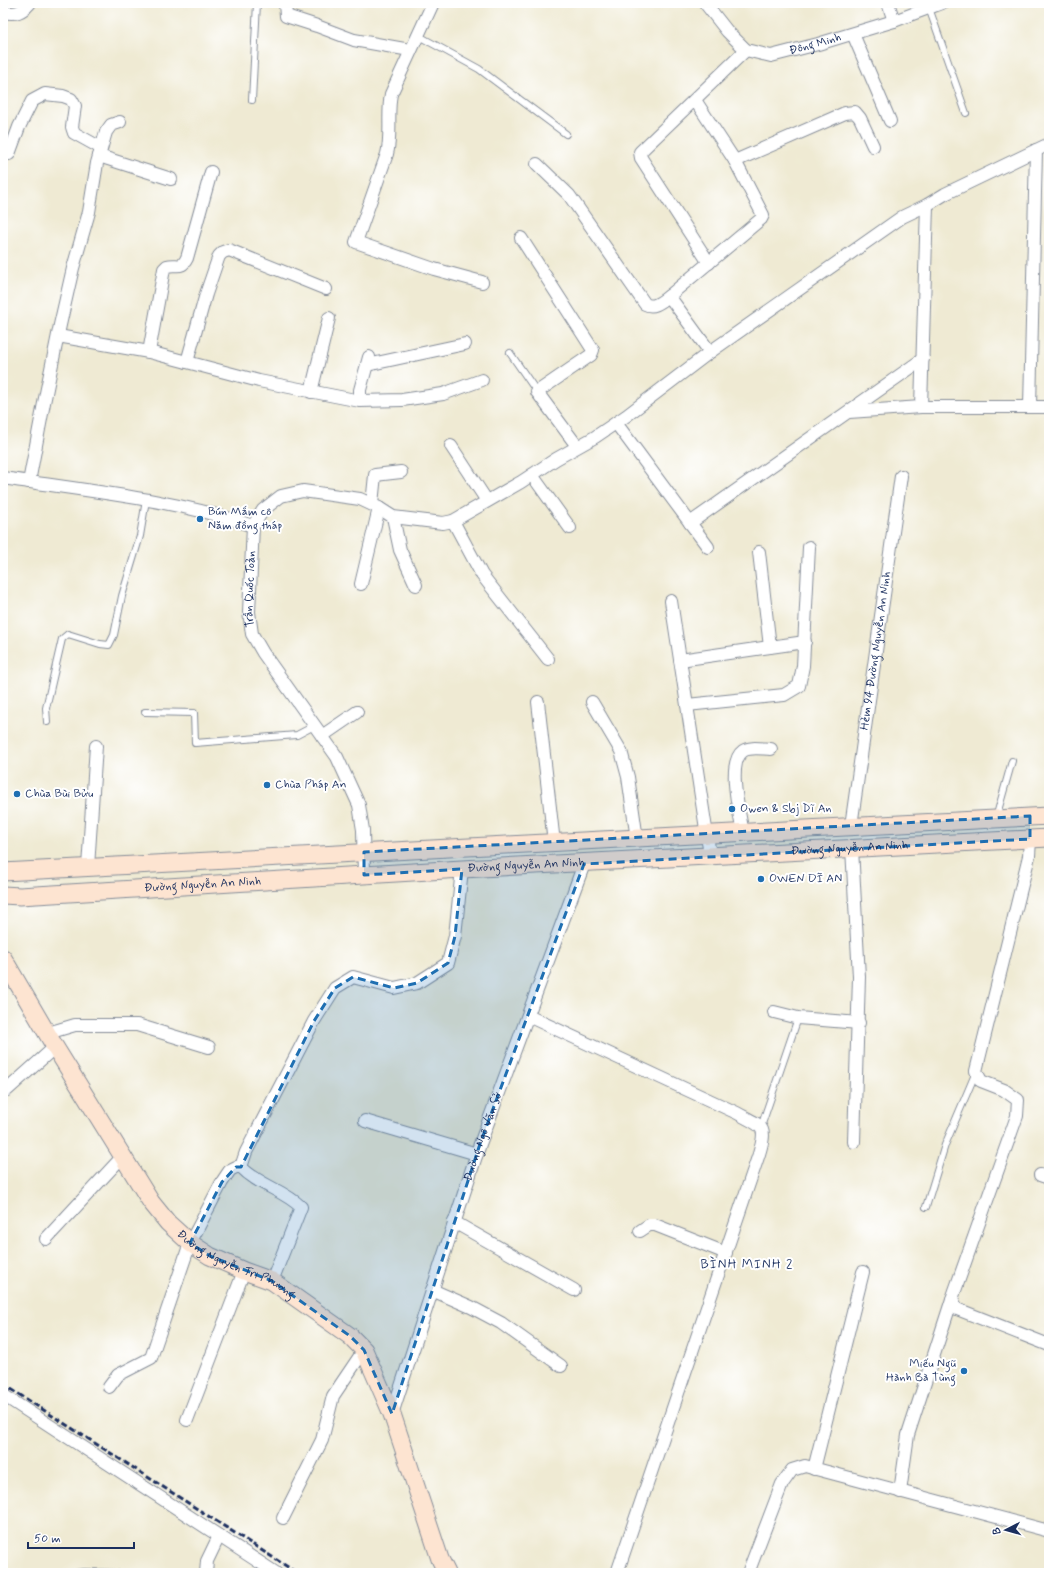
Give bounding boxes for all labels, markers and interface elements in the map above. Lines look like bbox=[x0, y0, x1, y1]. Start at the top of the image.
street label: Đông Minh bbox=[788, 29, 843, 59]
place label: Bún Mắm cô Năm đồng tháp bbox=[208, 504, 282, 535]
marker: Bún Mắm cô Năm đồng tháp bbox=[195, 514, 205, 524]
street label: Trần Quốc Toản bbox=[241, 550, 260, 628]
street label: Hẻm 94 Đường Nguyễn An Ninh bbox=[857, 570, 895, 731]
place label: Chùa Pháp An bbox=[275, 777, 346, 793]
marker: Chùa Pháp An bbox=[262, 780, 272, 790]
place label: Chùa Bùi Bửu bbox=[25, 786, 94, 802]
marker: Chùa Bùi Bửu bbox=[12, 789, 22, 799]
place label: Owen & Sbj Dĩ An bbox=[740, 801, 832, 817]
marker: Owen & Sbj Dĩ An bbox=[727, 804, 737, 814]
street label: Đường Nguyễn An Ninh bbox=[791, 837, 908, 860]
street label: Đường Nguyễn An Ninh bbox=[467, 855, 585, 877]
place label: OWEN DĨ AN bbox=[769, 871, 842, 887]
street label: Đường Nguyễn An Ninh bbox=[144, 873, 262, 896]
marker: OWEN DĨ AN bbox=[756, 874, 766, 884]
street label: Đường Ngô Văn Sở bbox=[460, 1090, 507, 1183]
street label: Đường Nguyễn Tri Phương bbox=[173, 1227, 298, 1304]
district label: BÌNH MINH 2 bbox=[701, 1256, 793, 1273]
place label: Miếu Ngũ Hành Bà Tùng bbox=[886, 1356, 957, 1387]
marker: Miếu Ngũ Hành Bà Tùng bbox=[959, 1366, 969, 1376]
north arrow bbox=[986, 1510, 1026, 1550]
scale bar bbox=[28, 1524, 134, 1550]
text: B bbox=[990, 1527, 1004, 1535]
text: 50 m bbox=[34, 1531, 61, 1547]

